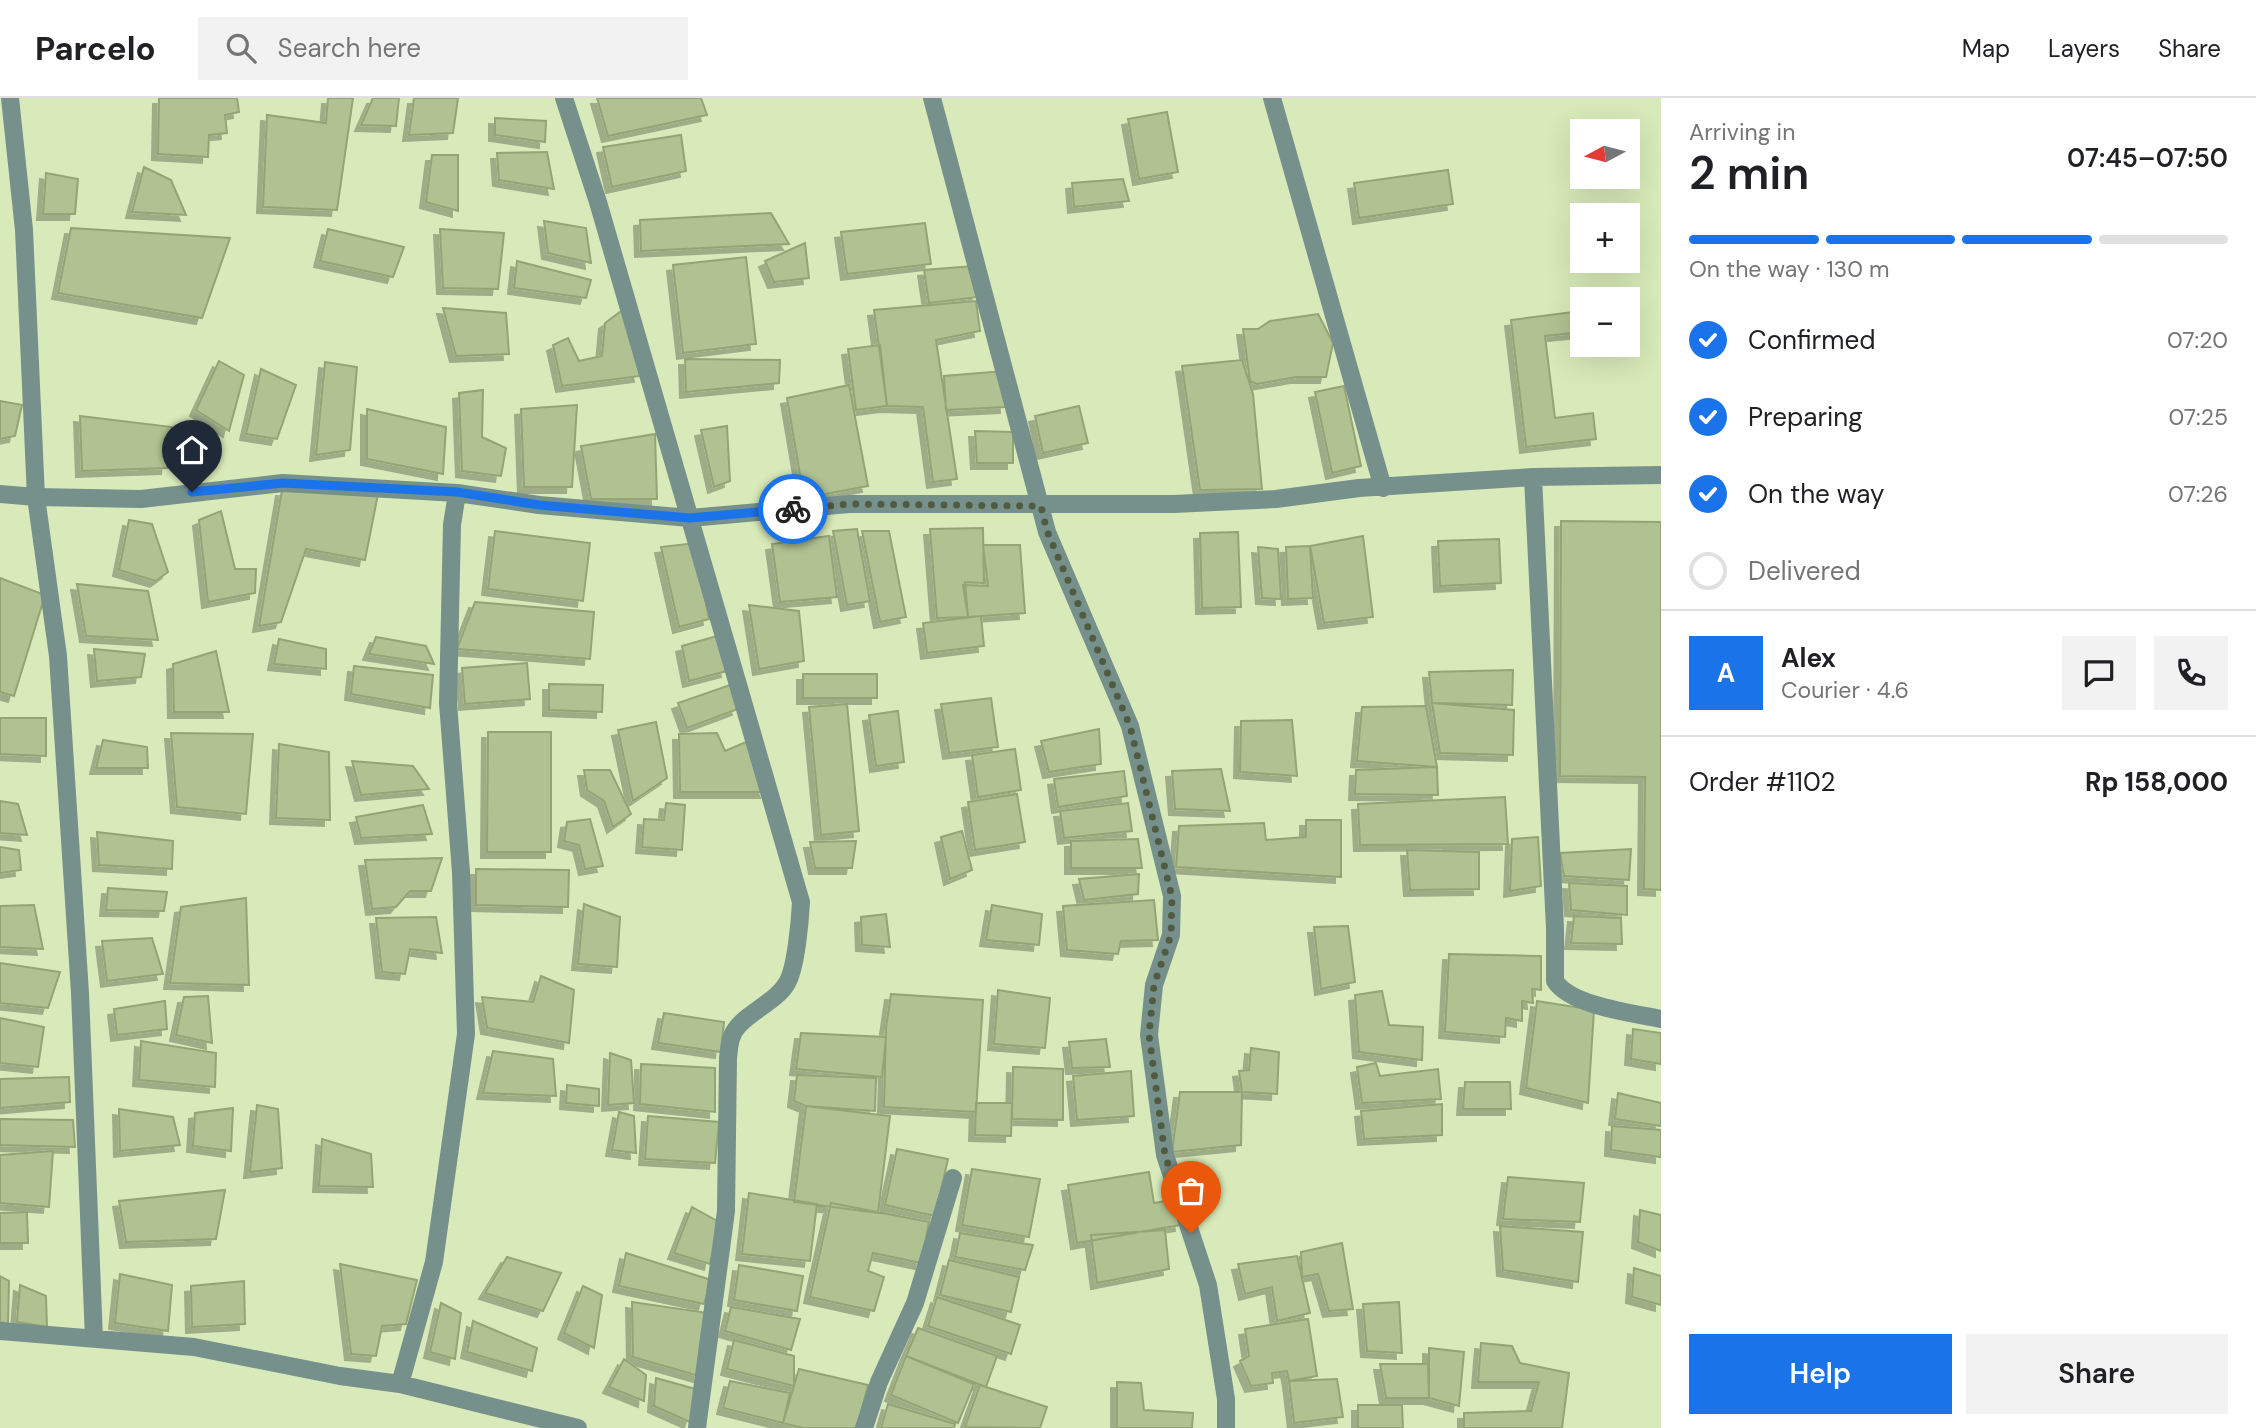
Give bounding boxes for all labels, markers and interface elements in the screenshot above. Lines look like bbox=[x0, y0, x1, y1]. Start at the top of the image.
search box bbox=[198, 17, 688, 80]
text: Parcelo bbox=[35, 27, 156, 70]
icon: search bbox=[222, 29, 260, 67]
text: Search here bbox=[278, 31, 421, 65]
text: Map bbox=[1962, 33, 2010, 64]
text: Layers bbox=[2048, 33, 2120, 64]
text: Share bbox=[2158, 33, 2221, 64]
text: Arriving in bbox=[1689, 117, 1795, 147]
north arrow bbox=[1570, 119, 1640, 189]
map controls bbox=[1570, 119, 1640, 357]
text: 07:45–07:50 bbox=[2067, 141, 2228, 175]
text: 2 min bbox=[1689, 143, 1809, 203]
button: + bbox=[1570, 203, 1640, 273]
text: On the way · 130 m bbox=[1689, 254, 1890, 284]
button: − bbox=[1570, 287, 1640, 357]
icon: check bbox=[1689, 321, 1727, 359]
text: Confirmed bbox=[1748, 323, 1875, 357]
text: 07:20 bbox=[2167, 325, 2228, 355]
icon: check bbox=[1689, 398, 1727, 436]
text: Preparing bbox=[1748, 400, 1863, 434]
text: 07:25 bbox=[2168, 402, 2228, 432]
pin bbox=[162, 420, 222, 492]
icon: home bbox=[173, 431, 211, 469]
courier bbox=[758, 474, 828, 544]
icon: check bbox=[1689, 475, 1727, 513]
text: On the way bbox=[1748, 477, 1884, 511]
text: 07:26 bbox=[2168, 479, 2228, 509]
icon: bike bbox=[774, 490, 812, 528]
text: Delivered bbox=[1748, 554, 1861, 588]
button: chat bbox=[2062, 636, 2136, 710]
button: phone bbox=[2154, 636, 2228, 710]
text: Alex bbox=[1781, 641, 1836, 675]
text: A bbox=[1717, 656, 1735, 690]
text: Courier · 4.6 bbox=[1781, 675, 1909, 705]
text: Order #1102 bbox=[1689, 765, 1835, 799]
text: Rp 158,000 bbox=[2085, 765, 2228, 799]
pin bbox=[1161, 1161, 1221, 1233]
icon: bag bbox=[1172, 1172, 1210, 1210]
button: Help bbox=[1689, 1334, 1952, 1414]
button: Share bbox=[1966, 1334, 2228, 1414]

